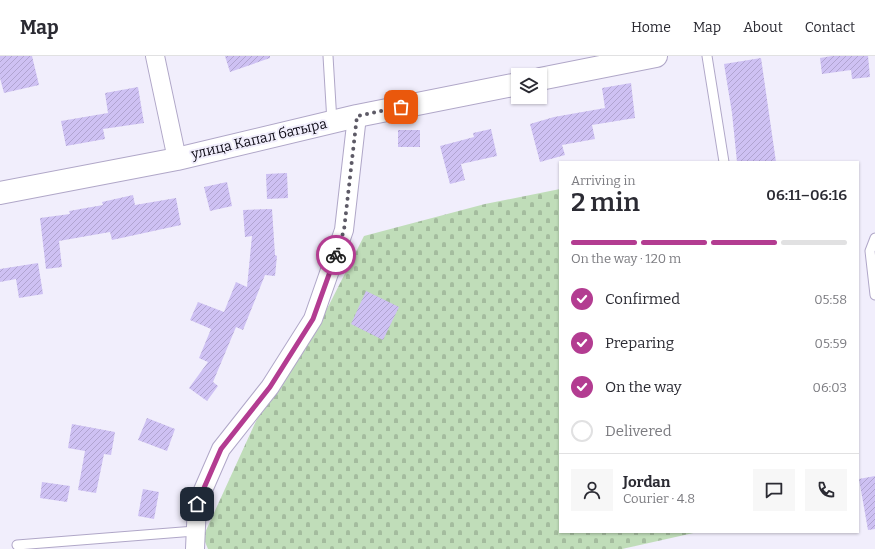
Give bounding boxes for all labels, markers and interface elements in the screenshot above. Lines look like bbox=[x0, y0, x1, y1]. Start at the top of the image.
text: Map bbox=[20, 16, 59, 39]
text: Home bbox=[631, 19, 671, 36]
text: Map bbox=[693, 19, 721, 36]
text: About bbox=[743, 19, 783, 36]
text: Contact bbox=[805, 19, 855, 36]
map controls bbox=[511, 68, 547, 104]
button: layers bbox=[511, 68, 547, 104]
pin bbox=[384, 90, 418, 124]
icon: bag bbox=[390, 96, 412, 118]
street label: улица Капал батыра bbox=[188, 115, 329, 163]
text: Arriving in bbox=[571, 173, 636, 188]
text: 06:11–06:16 bbox=[766, 186, 847, 204]
text: 2 min bbox=[571, 187, 640, 218]
courier bbox=[316, 235, 356, 275]
icon: bike bbox=[325, 244, 347, 266]
text: On the way · 120 m bbox=[571, 251, 681, 266]
icon: check bbox=[571, 288, 593, 310]
text: Confirmed bbox=[605, 290, 680, 308]
text: 05:58 bbox=[814, 292, 847, 307]
icon: check bbox=[571, 332, 593, 354]
text: Preparing bbox=[605, 334, 674, 352]
text: 05:59 bbox=[815, 336, 847, 351]
icon: check bbox=[571, 376, 593, 398]
text: On the way bbox=[605, 378, 682, 396]
text: 06:03 bbox=[813, 380, 847, 395]
text: Delivered bbox=[605, 422, 672, 440]
button: person bbox=[571, 469, 613, 511]
button: chat bbox=[753, 469, 795, 511]
button: phone bbox=[805, 469, 847, 511]
text: Jordan bbox=[623, 473, 670, 491]
pin bbox=[180, 487, 214, 521]
text: Courier · 4.8 bbox=[623, 491, 695, 506]
icon: home bbox=[186, 493, 208, 515]

